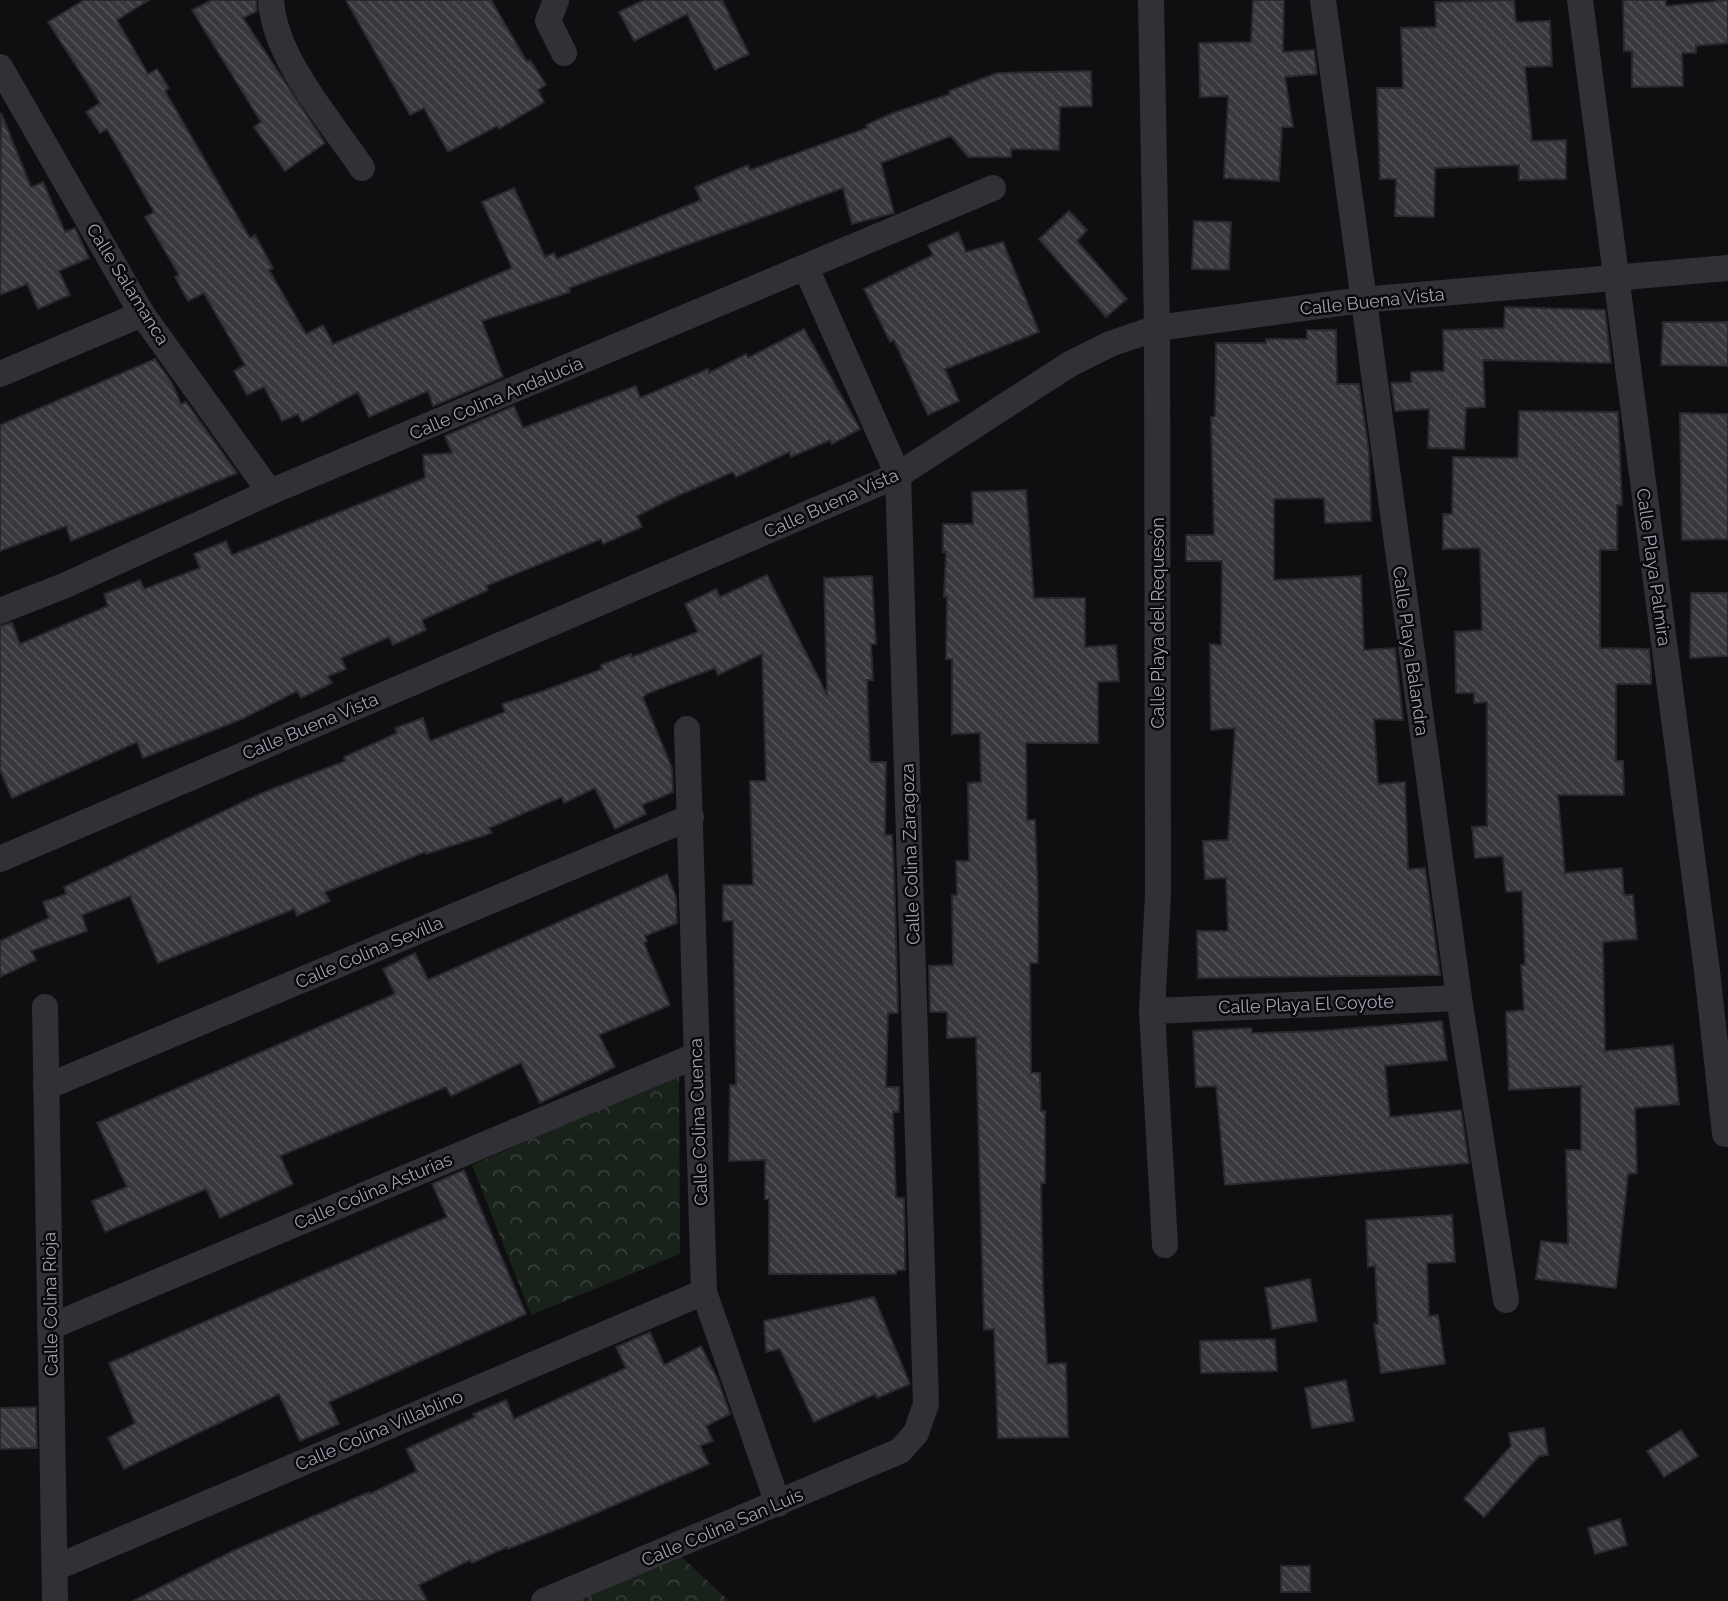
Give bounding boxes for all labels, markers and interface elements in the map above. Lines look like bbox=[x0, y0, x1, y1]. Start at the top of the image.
street label: Calle Salamanca bbox=[82, 219, 174, 349]
street label: Calle Buena Vista bbox=[1299, 283, 1445, 319]
street label: Calle Colina Andalucía bbox=[406, 352, 586, 444]
street label: Calle Buena Vista bbox=[760, 464, 902, 542]
street label: Calle Playa Palmira bbox=[1633, 487, 1675, 647]
street label: Calle Playa del Requesón bbox=[1147, 517, 1168, 729]
street label: Calle Playa Balandra bbox=[1389, 565, 1433, 737]
street label: Calle Buena Vista bbox=[239, 688, 381, 764]
street label: Calle Colina Zaragoza bbox=[896, 763, 924, 945]
street label: Calle Colina Sevilla bbox=[292, 911, 446, 993]
street label: Calle Playa El Coyote bbox=[1218, 990, 1395, 1018]
street label: Calle Colina Cuenca bbox=[685, 1038, 711, 1206]
street label: Calle Colina Asturias bbox=[291, 1148, 455, 1234]
street label: Calle Colina Rioja bbox=[38, 1232, 62, 1376]
street label: Calle Colina Villablino bbox=[292, 1385, 466, 1475]
street label: Calle Colina San Luis bbox=[638, 1483, 806, 1571]

